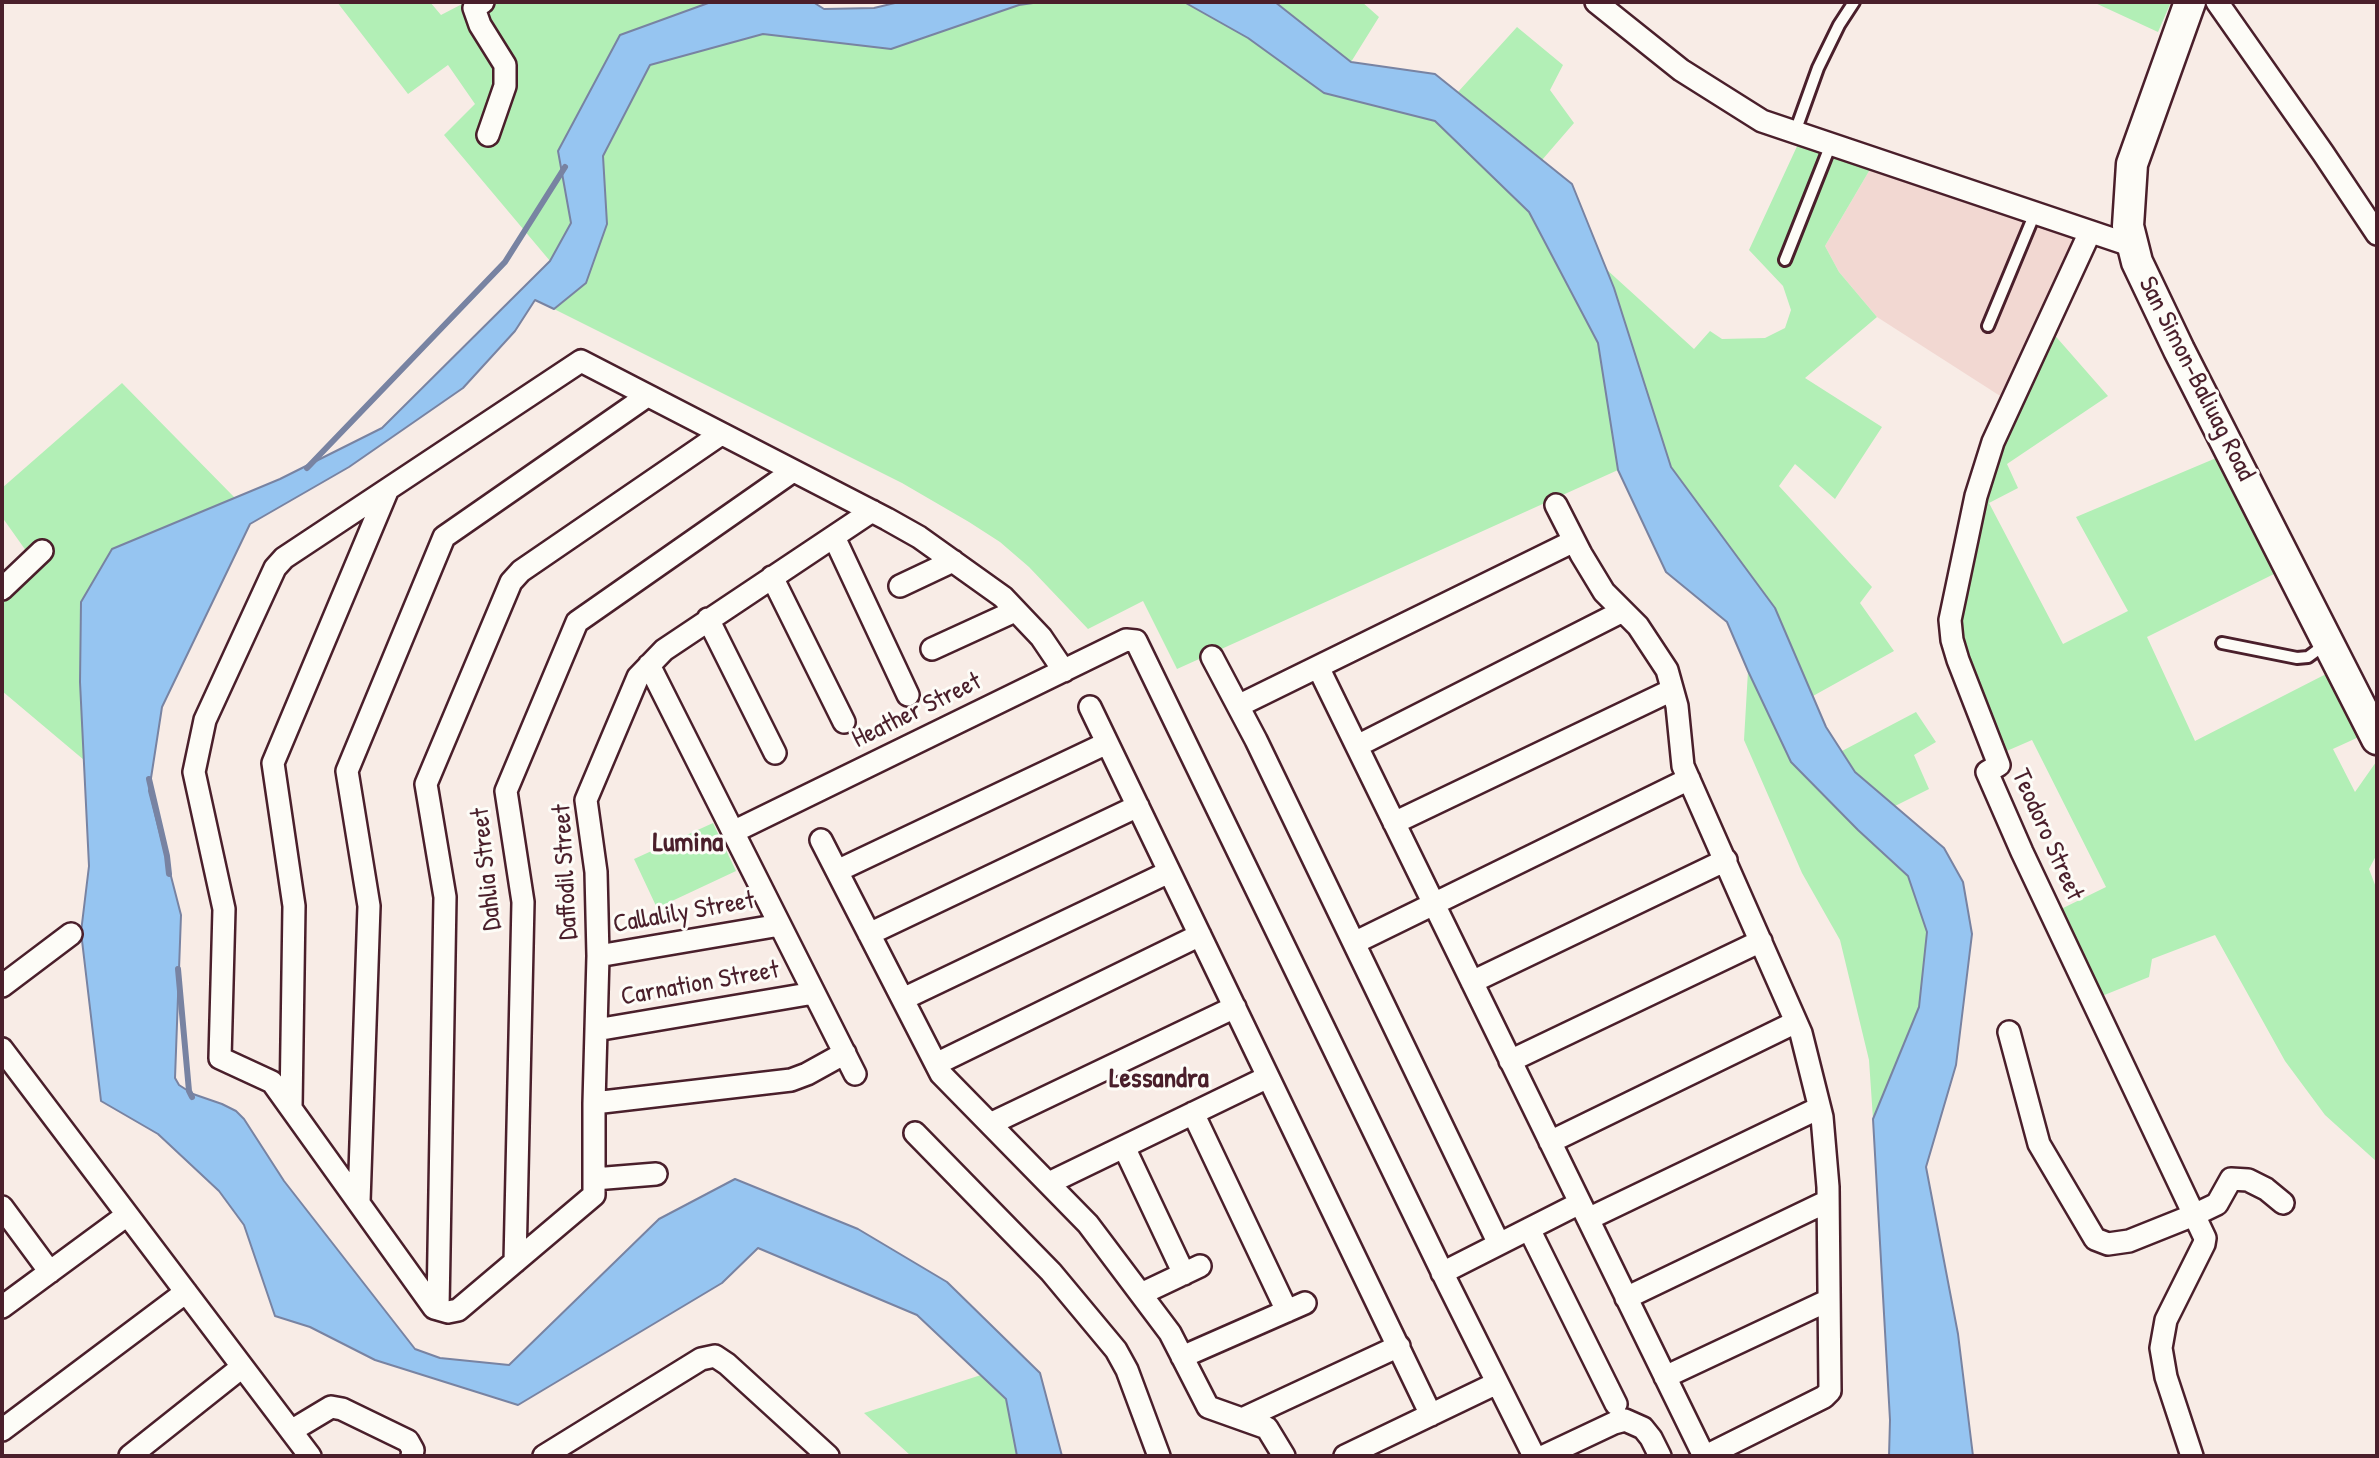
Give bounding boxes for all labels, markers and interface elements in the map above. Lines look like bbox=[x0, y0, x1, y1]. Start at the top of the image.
street label: San Simon-Baliuag Road bbox=[2131, 272, 2261, 486]
street label: Heather Street bbox=[847, 666, 987, 756]
street label: Teodoro Street bbox=[2004, 764, 2090, 906]
street label: Daffodil Street bbox=[547, 803, 585, 941]
street label: Dahlia Street bbox=[465, 806, 509, 932]
district label: Lumina bbox=[653, 827, 723, 861]
street label: Callalily Street bbox=[611, 885, 757, 941]
street label: Carnation Street bbox=[619, 955, 781, 1013]
district label: Lessandra bbox=[1109, 1063, 1209, 1097]

